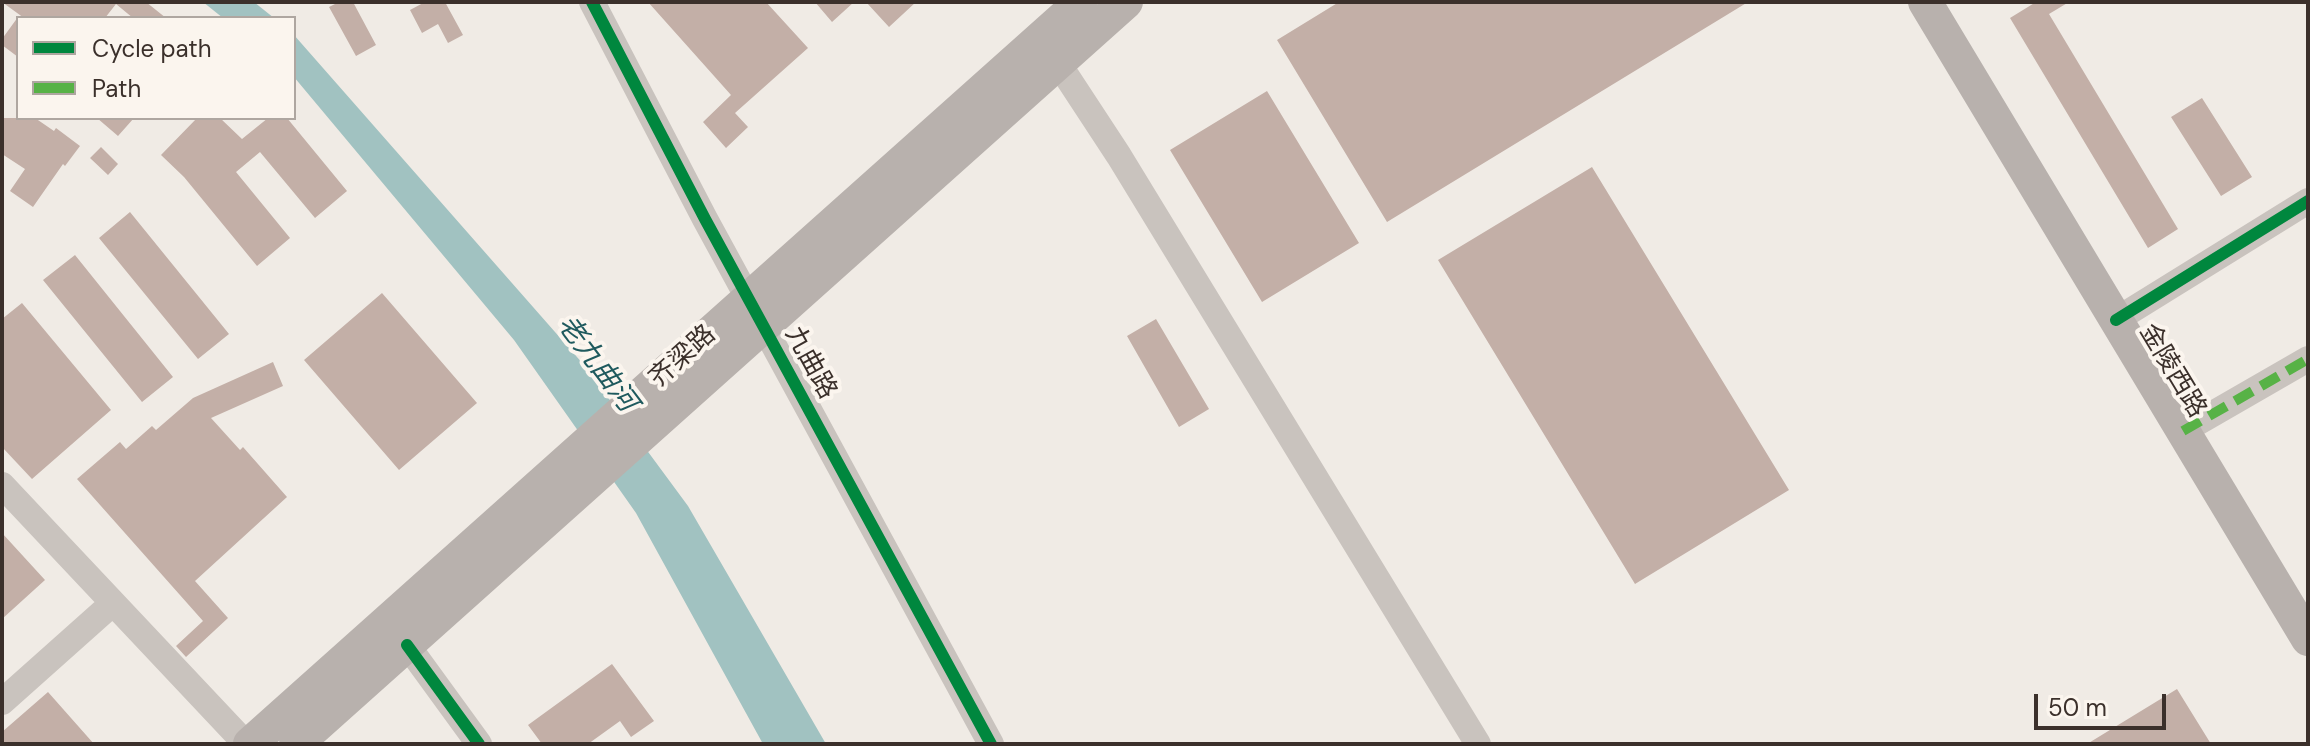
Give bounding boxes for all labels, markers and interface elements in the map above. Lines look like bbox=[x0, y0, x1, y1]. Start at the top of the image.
legend bbox=[16, 16, 296, 120]
text: Cycle path bbox=[92, 33, 211, 64]
text: Path bbox=[92, 73, 141, 104]
water label: 老九曲河 bbox=[549, 309, 643, 419]
street label: 金陵西路 bbox=[2132, 318, 2212, 424]
street label: 齐梁路 bbox=[644, 319, 722, 395]
street label: 九曲路 bbox=[777, 321, 843, 405]
scale bar bbox=[2038, 678, 2170, 728]
text: 50 m bbox=[2048, 692, 2107, 723]

